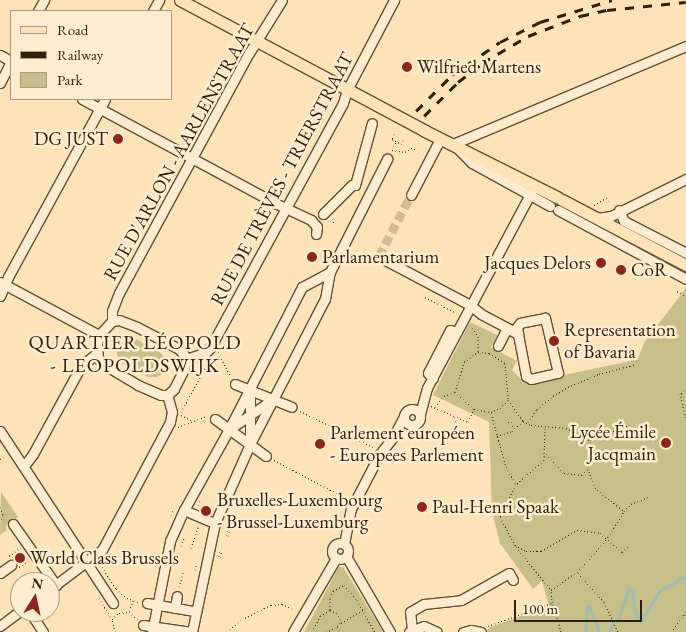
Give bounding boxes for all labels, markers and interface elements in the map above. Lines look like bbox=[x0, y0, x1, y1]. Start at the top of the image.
legend bbox=[10, 10, 172, 100]
text: Road bbox=[57, 20, 88, 39]
street label: RUE D'ARLON - AARLENSTRAAT bbox=[99, 20, 259, 284]
text: Railway bbox=[57, 45, 103, 64]
street label: RUE DE TRÈVES - TRIERSTRAAT bbox=[205, 49, 359, 309]
place label: Wilfried Martens bbox=[417, 56, 541, 78]
marker: Wilfried Martens bbox=[401, 61, 413, 73]
text: Park bbox=[57, 70, 83, 89]
place label: DG JUST bbox=[34, 128, 108, 150]
marker: DG JUST bbox=[112, 133, 124, 145]
place label: Parlamentarium bbox=[322, 246, 439, 268]
marker: Parlamentarium bbox=[306, 251, 318, 263]
place label: Jacques Delors bbox=[484, 252, 591, 274]
marker: Jacques Delors bbox=[595, 257, 607, 269]
place label: CoR bbox=[631, 259, 667, 281]
marker: CoR bbox=[615, 264, 627, 276]
place label: Representation of Bavaria bbox=[564, 319, 676, 363]
district label: QUARTIER LÉOPOLD - LEOPOLDSWIJK bbox=[26, 331, 244, 378]
marker: Representation of Bavaria bbox=[548, 335, 560, 347]
place label: Lycée Émile Jacqmain bbox=[570, 421, 656, 465]
place label: Parlement européen - Europees Parlement bbox=[330, 422, 484, 466]
marker: Lycée Émile Jacqmain bbox=[660, 437, 672, 449]
marker: Parlement européen - Europees Parlement bbox=[314, 438, 326, 450]
place label: Bruxelles-Luxembourg - Brussel-Luxemburg bbox=[217, 489, 382, 533]
place label: Paul-Henri Spaak bbox=[432, 496, 559, 518]
marker: Paul-Henri Spaak bbox=[416, 501, 428, 513]
marker: Bruxelles-Luxembourg - Brussel-Luxemburg bbox=[199, 504, 213, 518]
place label: World Class Brussels bbox=[30, 547, 179, 569]
marker: World Class Brussels bbox=[14, 552, 26, 564]
north arrow bbox=[10, 572, 60, 622]
text: N bbox=[30, 573, 45, 593]
scale bar bbox=[516, 590, 644, 622]
text: 100 m bbox=[522, 599, 558, 618]

